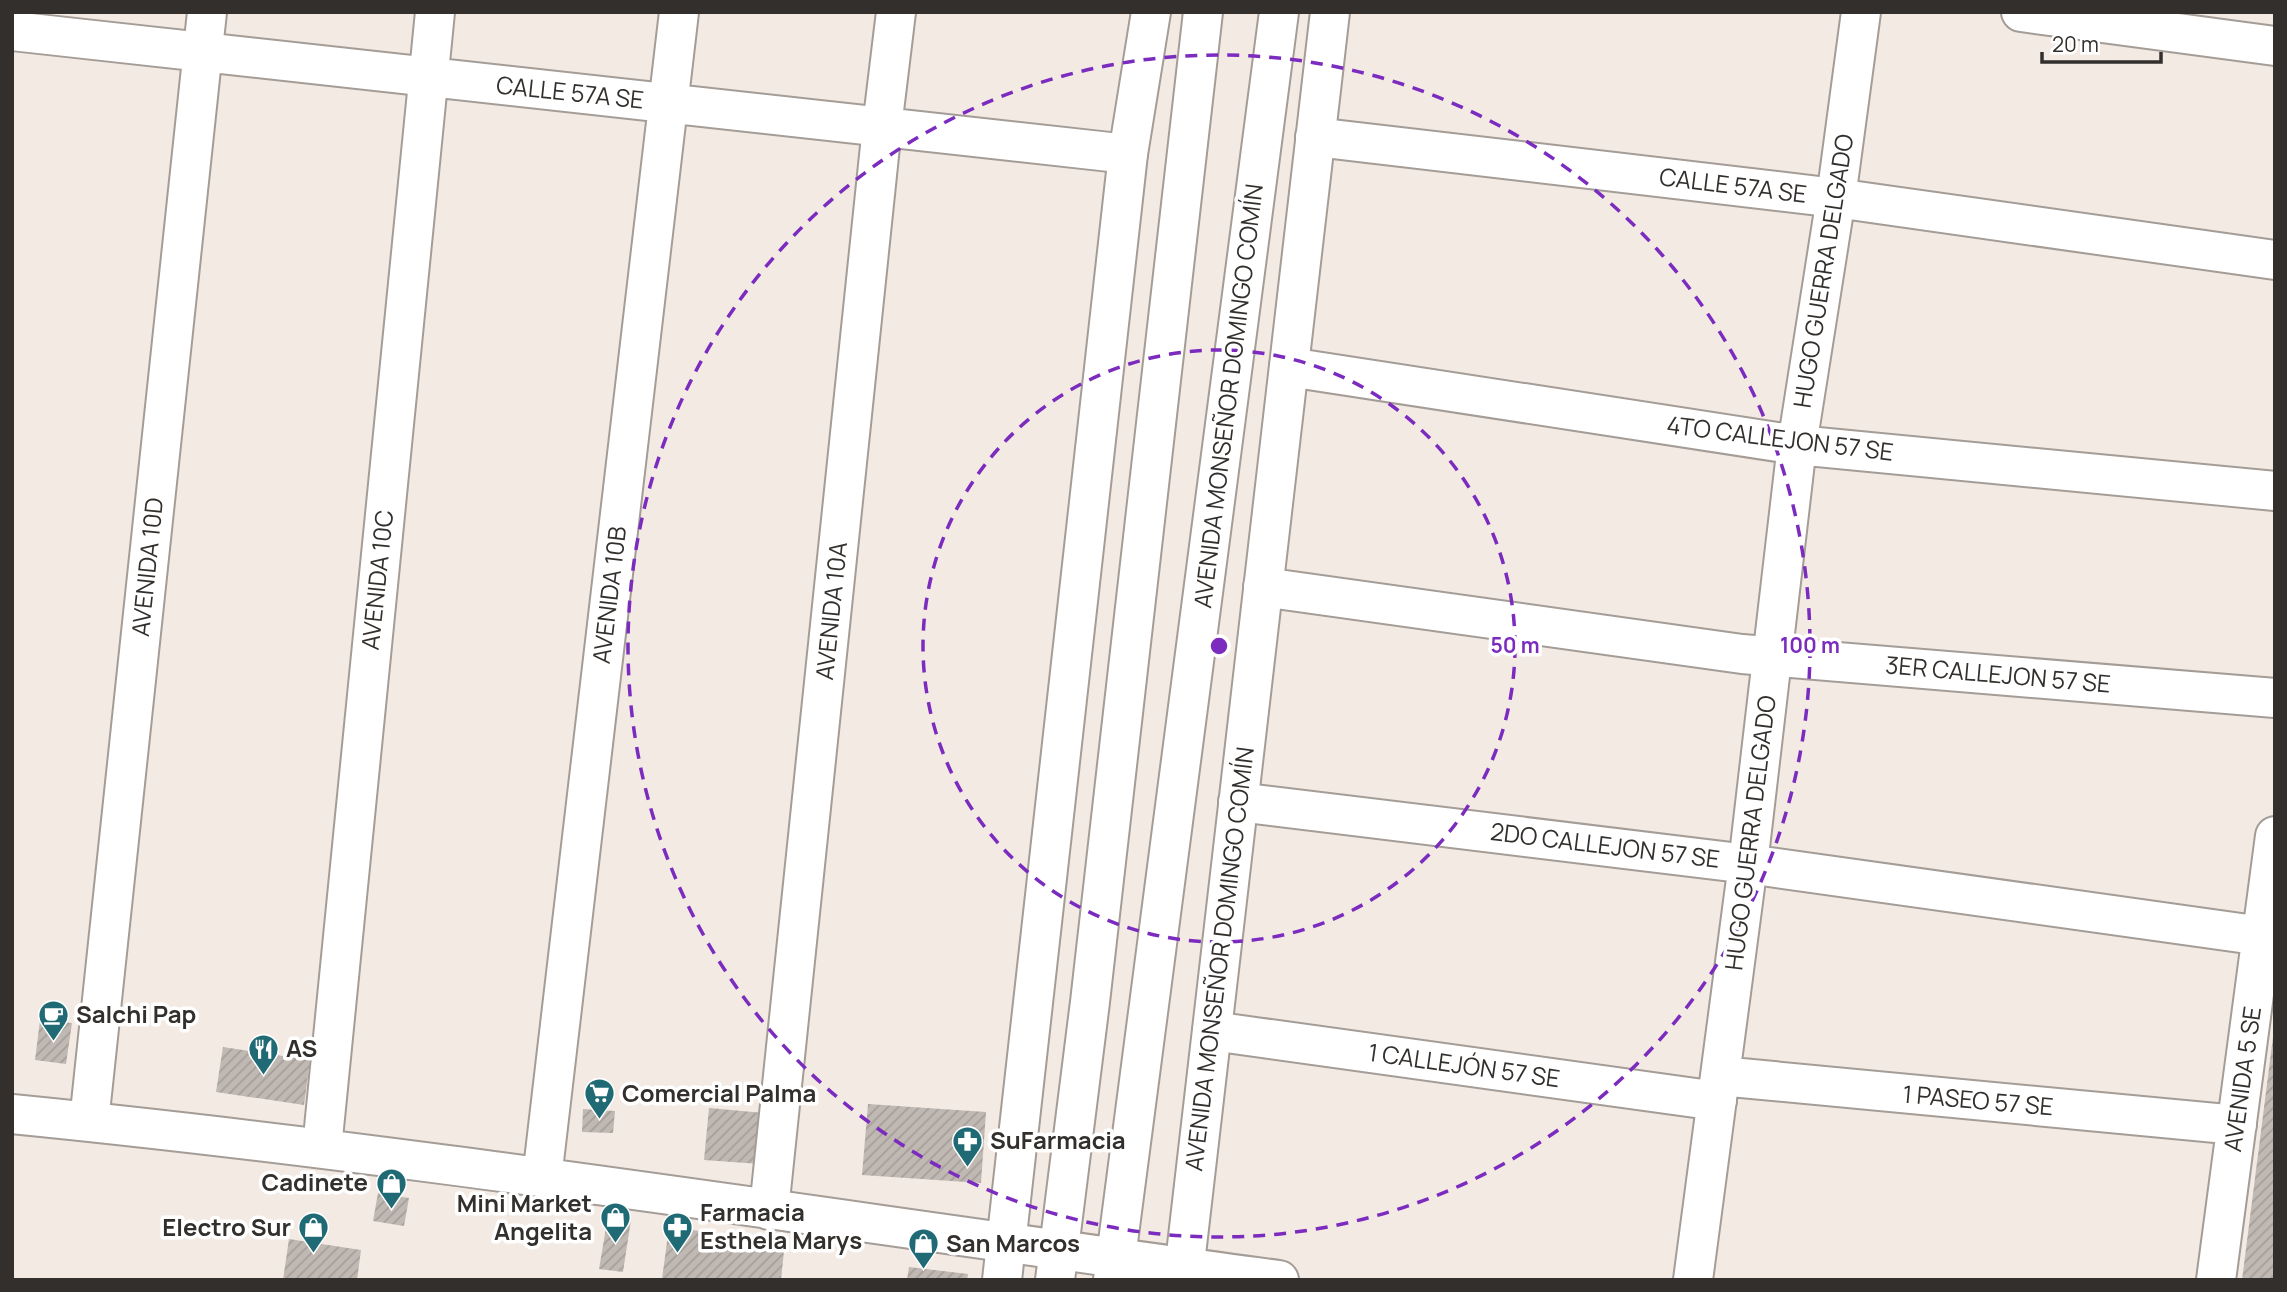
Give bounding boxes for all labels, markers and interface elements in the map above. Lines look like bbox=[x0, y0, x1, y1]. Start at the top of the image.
scale bar bbox=[2042, 21, 2161, 65]
text: 20 m bbox=[2052, 30, 2099, 58]
street label: CALLE 57A SE bbox=[495, 67, 646, 116]
street label: HUGO GUERRA DELGADO bbox=[1785, 131, 1860, 410]
street label: CALLE 57A SE bbox=[1658, 159, 1809, 210]
street label: AVENIDA MONSEÑOR DOMINGO COMÍN bbox=[1185, 182, 1270, 610]
street label: 4TO CALLEJON 57 SE bbox=[1665, 407, 1895, 468]
street label: AVENIDA 10D bbox=[123, 496, 170, 638]
street label: AVENIDA 10C bbox=[353, 508, 400, 651]
street label: AVENIDA 10B bbox=[584, 524, 633, 665]
street label: AVENIDA 10A bbox=[807, 540, 854, 681]
text: 50 m bbox=[1490, 631, 1540, 659]
text: 100 m bbox=[1780, 631, 1840, 659]
centre of rings bbox=[1207, 634, 1231, 658]
street label: 3ER CALLEJON 57 SE bbox=[1884, 647, 2112, 700]
street label: HUGO GUERRA DELGADO bbox=[1716, 693, 1783, 972]
street label: AVENIDA MONSEÑOR DOMINGO COMÍN bbox=[1176, 745, 1261, 1173]
street label: 2DO CALLEJON 57 SE bbox=[1489, 814, 1722, 875]
place label: Salchi Pap bbox=[76, 997, 196, 1030]
cafe icon: Salchi Pap bbox=[36, 998, 70, 1042]
street label: AVENIDA 5 SE bbox=[2215, 1004, 2268, 1154]
place label: AS bbox=[286, 1031, 317, 1064]
restaurant icon: AS bbox=[246, 1032, 280, 1076]
street label: 1 CALLEJÓN 57 SE bbox=[1366, 1035, 1562, 1094]
place label: Comercial Palma bbox=[622, 1076, 816, 1109]
street label: 1 PASEO 57 SE bbox=[1901, 1076, 2055, 1123]
supermarket icon: Comercial Palma bbox=[582, 1077, 616, 1121]
place label: SuFarmacia bbox=[990, 1123, 1126, 1156]
pharmacy icon: SuFarmacia bbox=[950, 1124, 984, 1168]
place label: Cadinete bbox=[261, 1165, 368, 1198]
shop icon: Cadinete bbox=[374, 1166, 408, 1210]
place label: Mini Market Angelita bbox=[457, 1186, 592, 1247]
place label: Farmacia Esthela Marys bbox=[700, 1195, 862, 1256]
shop icon: Mini Market Angelita bbox=[598, 1201, 632, 1245]
place label: Electro Sur bbox=[162, 1210, 291, 1243]
pharmacy icon: Farmacia Esthela Marys bbox=[660, 1210, 694, 1254]
shop icon: Electro Sur bbox=[297, 1211, 331, 1255]
place label: San Marcos bbox=[946, 1226, 1080, 1259]
shop icon: San Marcos bbox=[906, 1227, 940, 1271]

